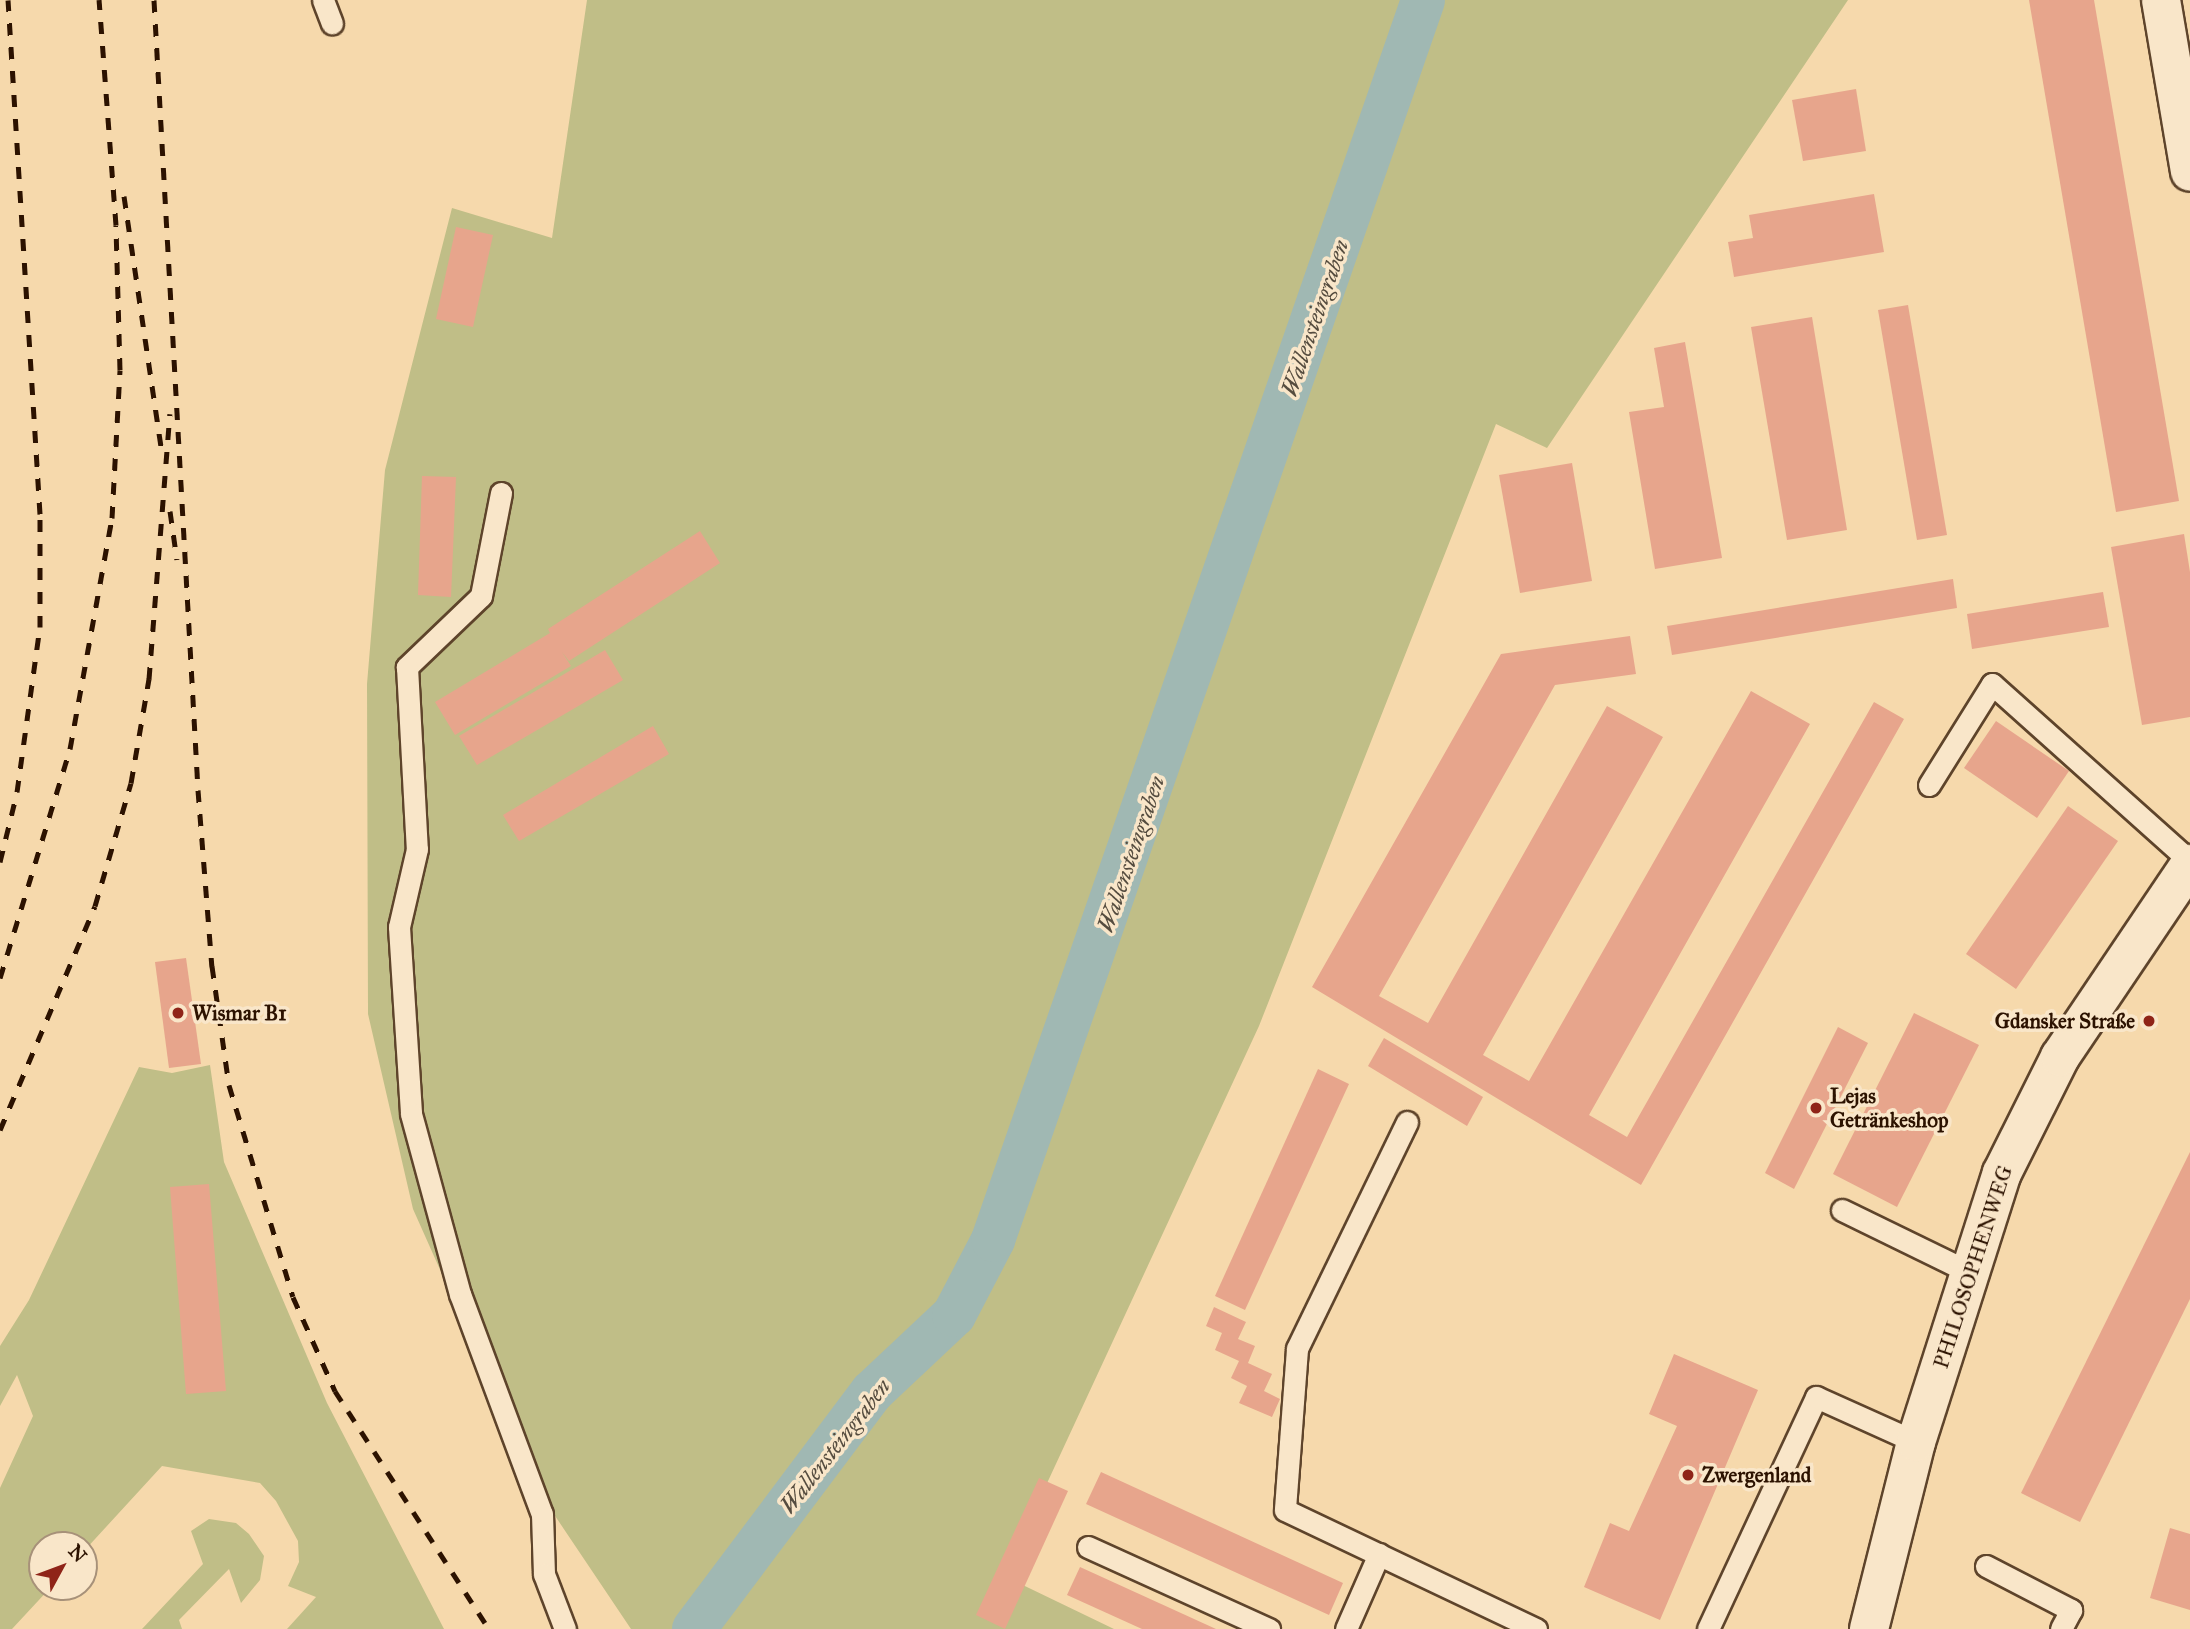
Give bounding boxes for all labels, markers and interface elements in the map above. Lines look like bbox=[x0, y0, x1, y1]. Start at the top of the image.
water label: Wallensteingraben bbox=[1275, 236, 1355, 400]
water label: Wallensteingraben bbox=[1091, 772, 1171, 936]
place label: Wismar B1 bbox=[192, 1000, 286, 1026]
marker: Wismar B1 bbox=[170, 1005, 186, 1021]
place label: Gdansker Straße bbox=[1995, 1008, 2135, 1034]
marker: Gdansker Straße bbox=[2141, 1013, 2157, 1029]
place label: Lejas Getränkeshop bbox=[1830, 1083, 1948, 1133]
marker: Lejas Getränkeshop bbox=[1808, 1100, 1824, 1116]
street label: PHILOSOPHENWEG bbox=[1928, 1162, 2018, 1372]
water label: Wallensteingraben bbox=[774, 1373, 896, 1519]
place label: Zwergenland bbox=[1702, 1462, 1811, 1488]
marker: Zwergenland bbox=[1680, 1467, 1696, 1483]
north arrow bbox=[28, 1531, 98, 1601]
text: N bbox=[64, 1540, 92, 1567]

